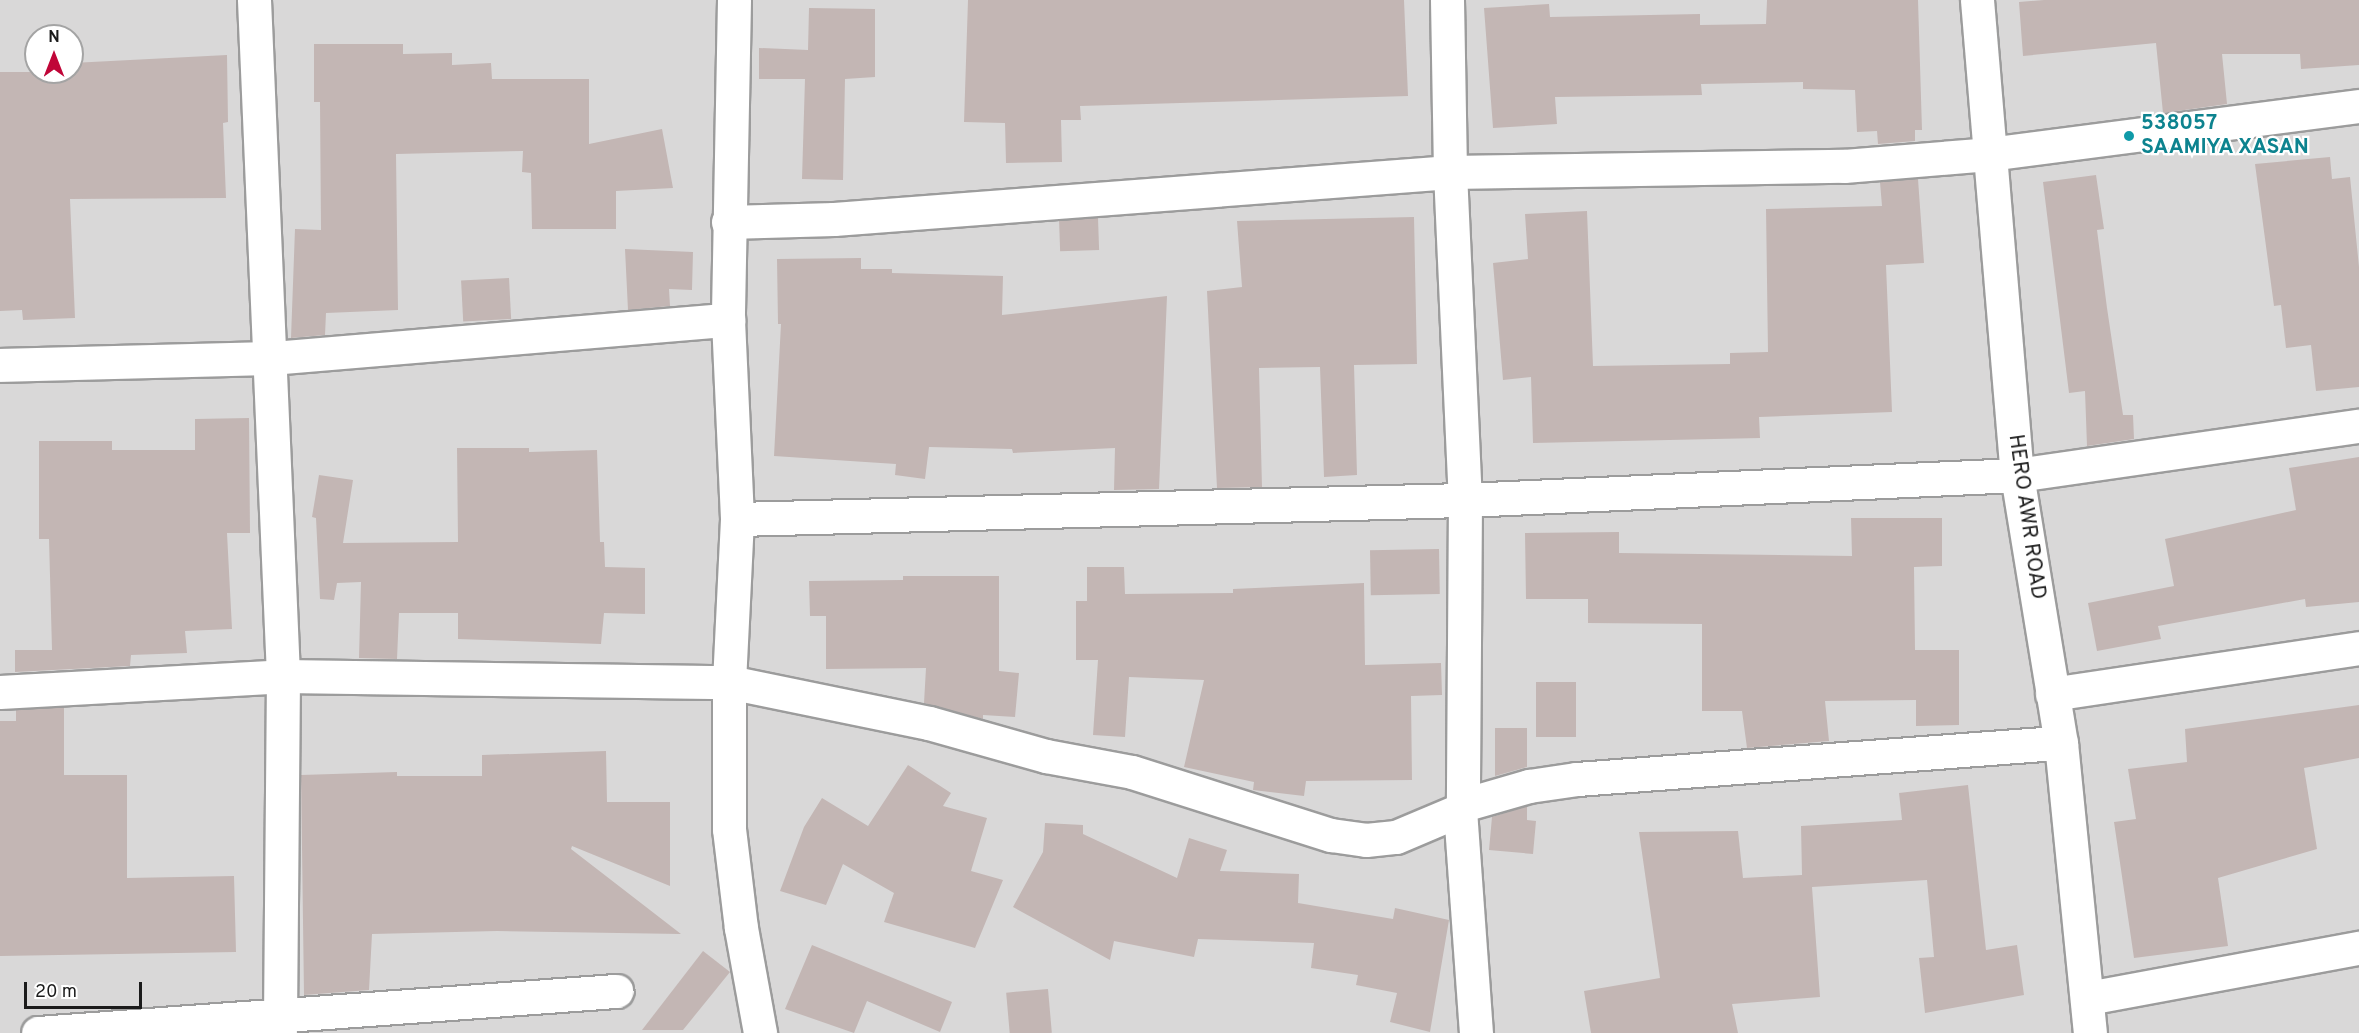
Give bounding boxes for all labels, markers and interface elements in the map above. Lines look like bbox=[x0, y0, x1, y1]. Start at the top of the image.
north arrow bbox=[24, 24, 84, 84]
text: N bbox=[48, 28, 60, 48]
place label: 538057 SAAMIYA XASAN bbox=[2141, 111, 2310, 161]
marker: 538057 SAAMIYA XASAN bbox=[2122, 129, 2136, 143]
street label: HERO AWR ROAD bbox=[2002, 432, 2050, 602]
scale bar bbox=[27, 970, 146, 1008]
text: 20 m bbox=[35, 981, 77, 1004]

